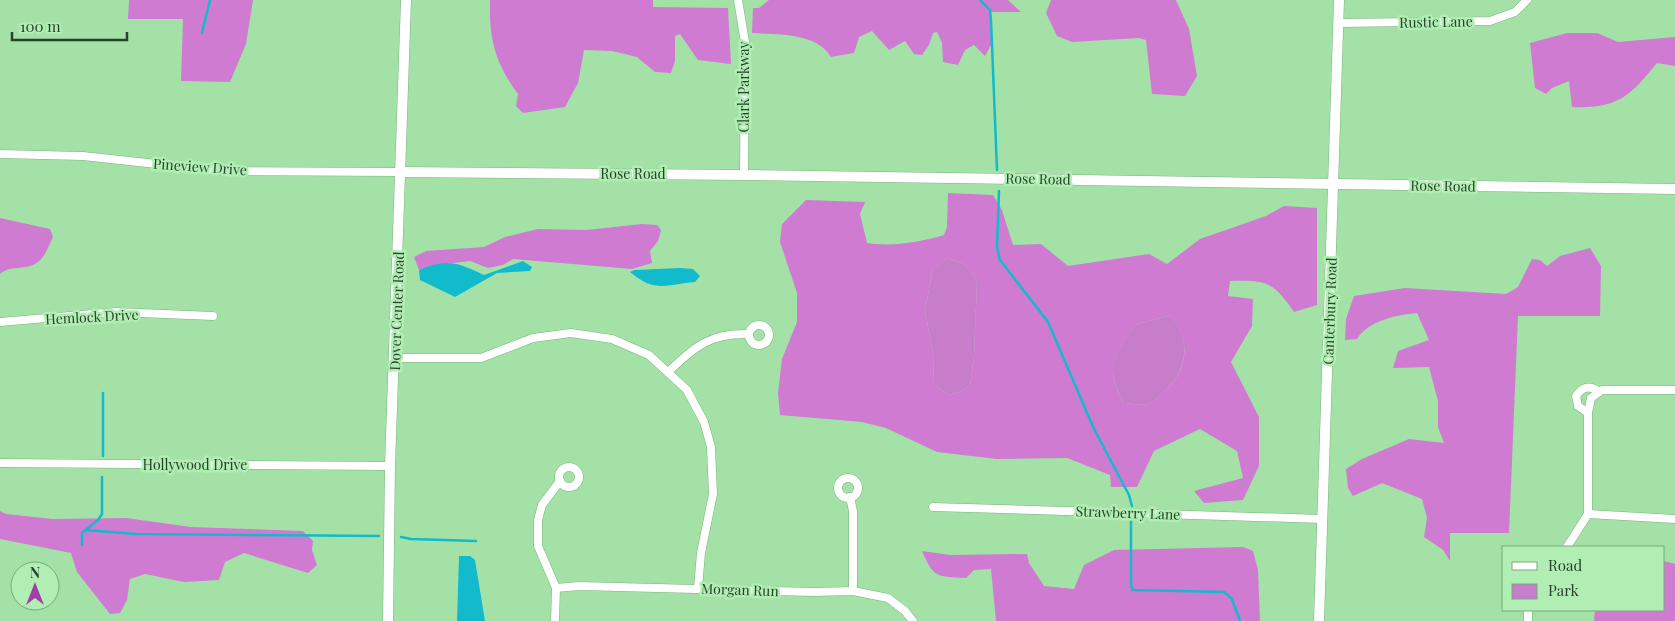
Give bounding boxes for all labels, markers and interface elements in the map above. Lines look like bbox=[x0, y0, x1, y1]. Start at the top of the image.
scale bar bbox=[12, 10, 128, 42]
street label: Rustic Lane bbox=[1399, 11, 1473, 32]
text: 100 m bbox=[20, 16, 61, 36]
street label: Clark Parkway bbox=[734, 42, 753, 132]
street label: Pineview Drive bbox=[153, 154, 247, 179]
street label: Rose Road bbox=[600, 164, 666, 183]
street label: Rose Road bbox=[1005, 168, 1071, 189]
street label: Rose Road bbox=[1410, 175, 1476, 196]
street label: Dover Center Road bbox=[385, 251, 408, 371]
street label: Canterbury Road bbox=[1318, 257, 1341, 365]
street label: Hemlock Drive bbox=[45, 305, 139, 328]
street label: Hollywood Drive bbox=[143, 455, 247, 474]
street label: Strawberry Lane bbox=[1075, 501, 1181, 524]
legend bbox=[1502, 546, 1665, 611]
text: Road bbox=[1548, 555, 1582, 575]
north arrow bbox=[10, 561, 60, 611]
text: N bbox=[30, 563, 40, 582]
street label: Morgan Run bbox=[701, 579, 780, 600]
text: Park bbox=[1548, 580, 1580, 600]

